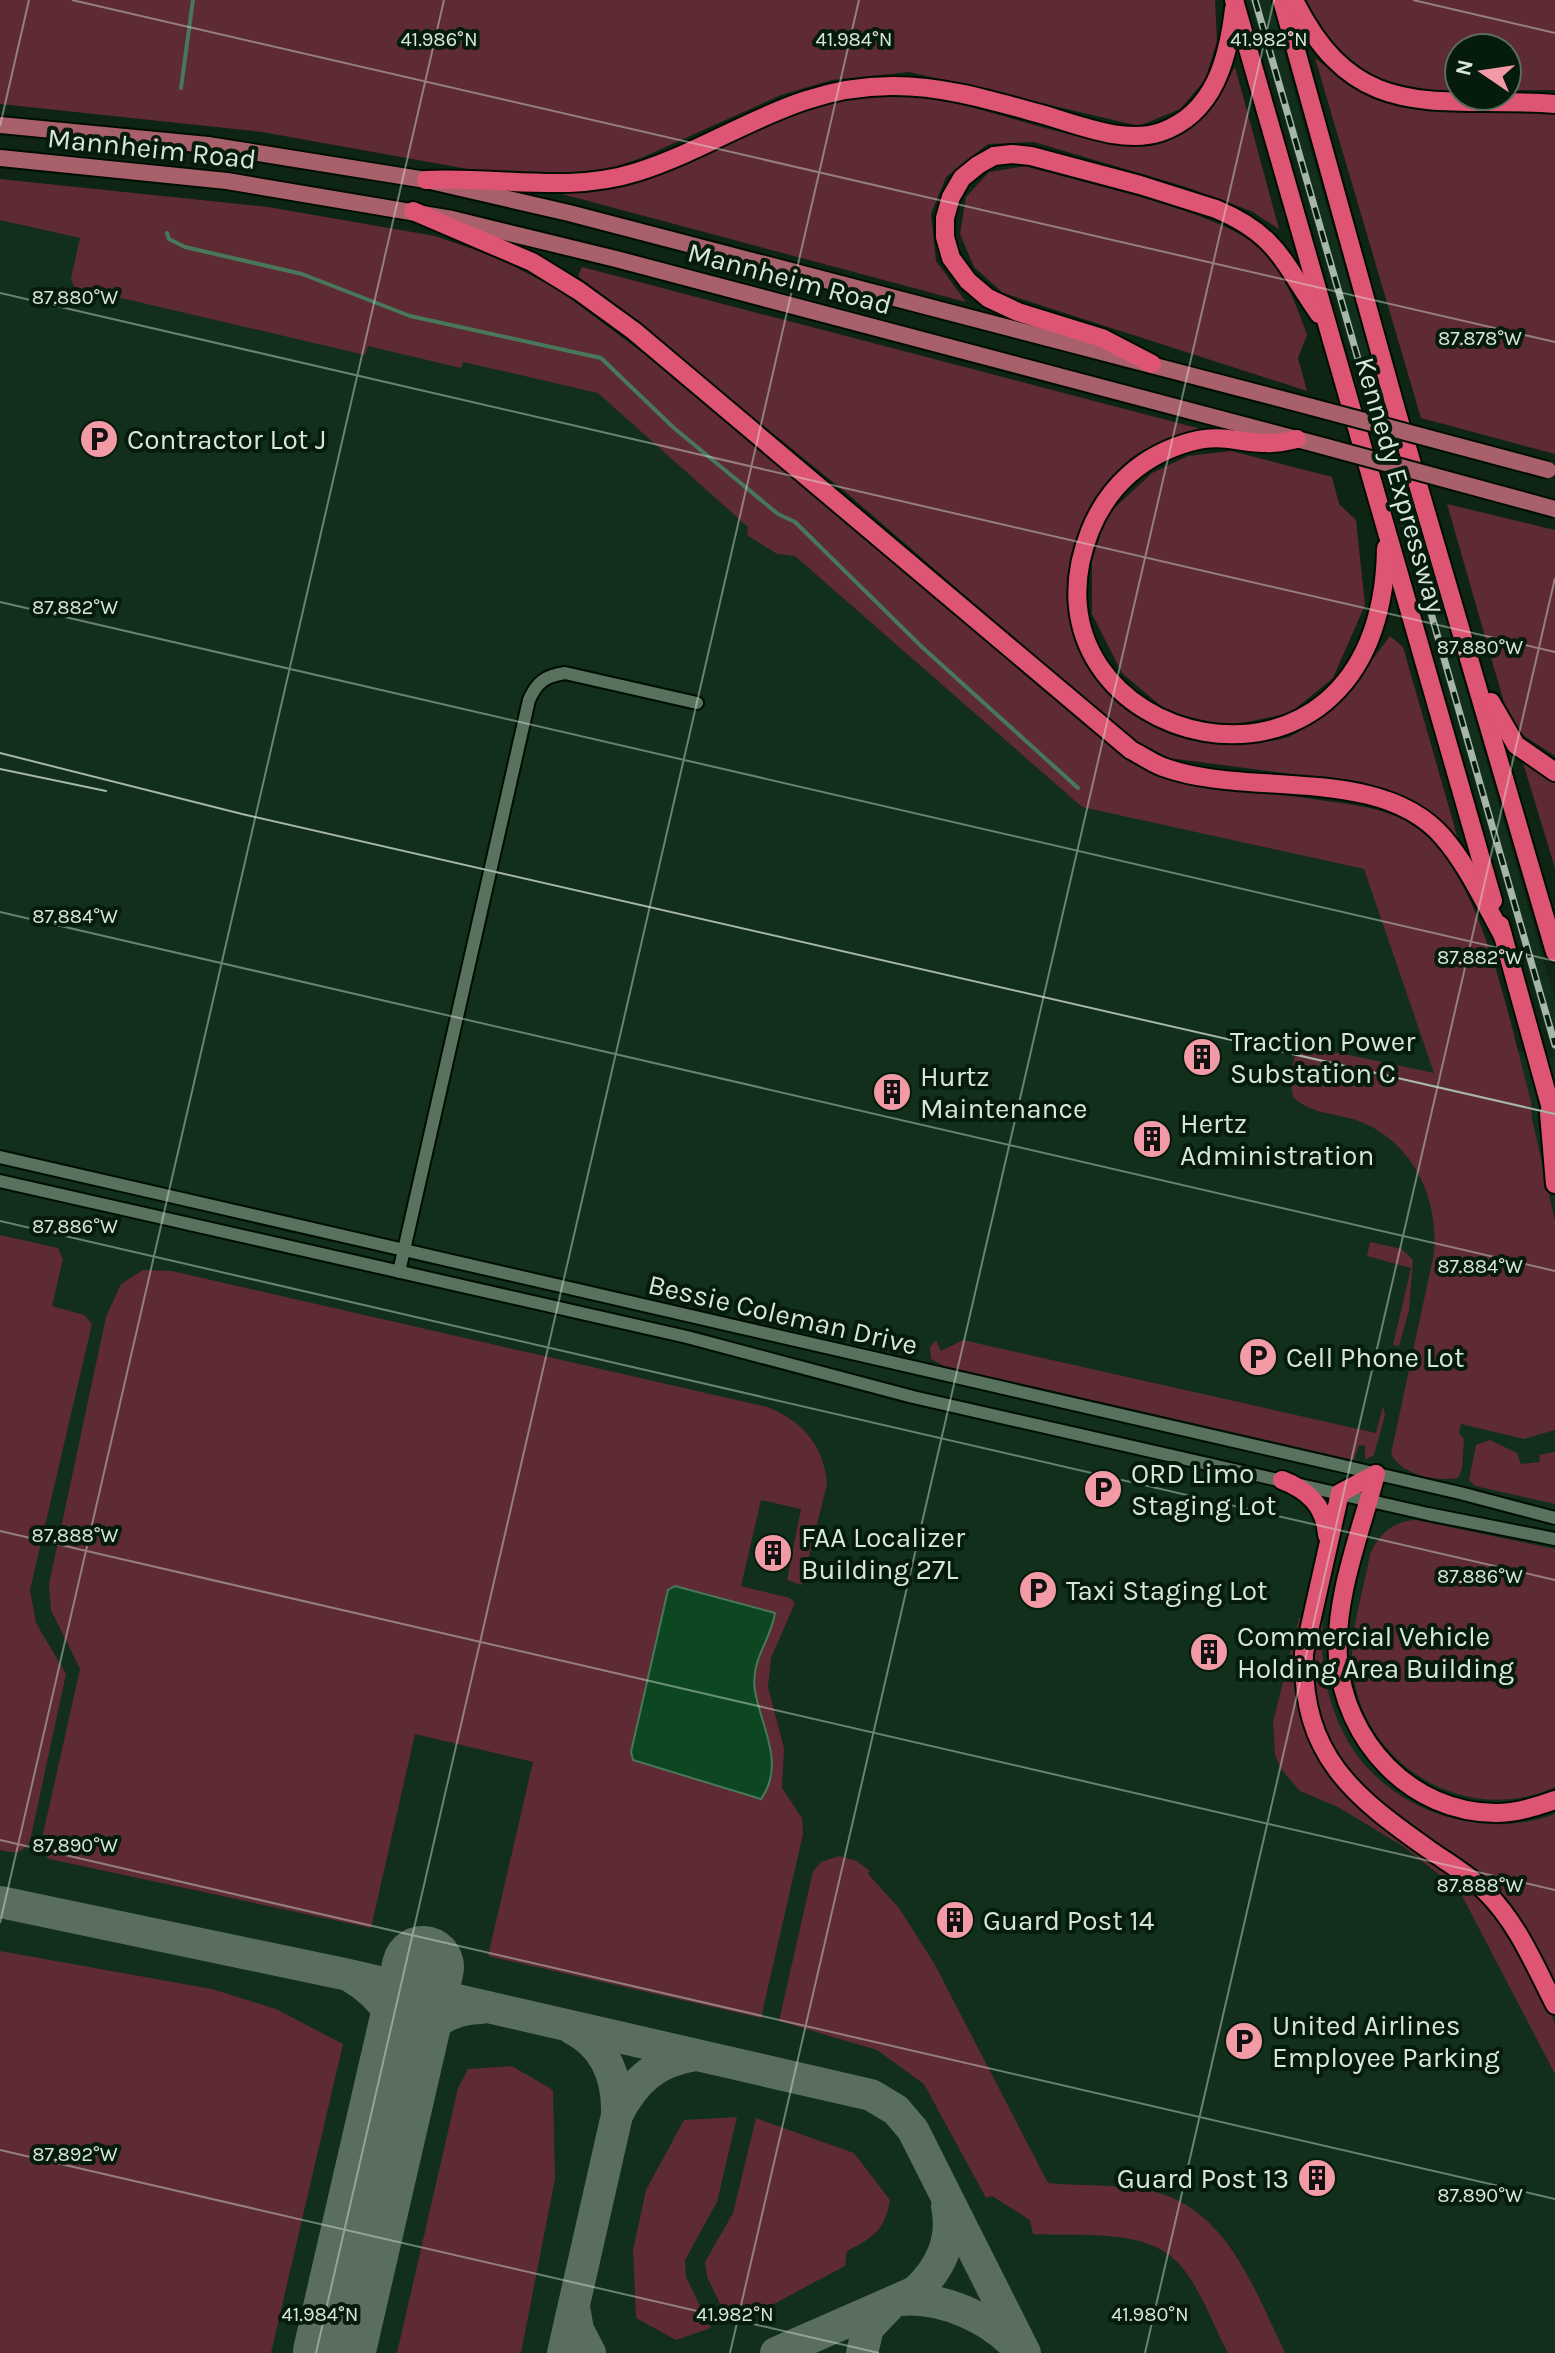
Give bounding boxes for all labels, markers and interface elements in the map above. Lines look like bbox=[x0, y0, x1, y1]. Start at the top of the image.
text: 41.986°N bbox=[400, 28, 478, 51]
text: 41.984°N bbox=[816, 28, 892, 51]
text: 41.982°N bbox=[1230, 28, 1308, 51]
north arrow bbox=[1443, 32, 1523, 112]
text: N bbox=[1450, 57, 1479, 78]
street label: Mannheim Road bbox=[46, 121, 258, 176]
street label: Mannheim Road bbox=[684, 235, 895, 322]
text: 87.880°W bbox=[32, 286, 118, 309]
text: 87.878°W bbox=[1438, 327, 1522, 350]
street label: Kennedy Expressway bbox=[1348, 353, 1453, 617]
parking icon: Contractor Lot J bbox=[78, 418, 120, 460]
place label: Contractor Lot J bbox=[127, 423, 326, 456]
text: 87.882°W bbox=[32, 596, 118, 619]
text: 87.880°W bbox=[1437, 636, 1523, 659]
text: 87.884°W bbox=[32, 905, 118, 928]
text: 87.882°W bbox=[1437, 946, 1523, 969]
place label: Traction Power Substation C bbox=[1230, 1025, 1416, 1090]
building icon: Traction Power Substation C bbox=[1181, 1036, 1223, 1078]
place label: Hurtz Maintenance bbox=[920, 1060, 1087, 1125]
building icon: Hurtz Maintenance bbox=[871, 1071, 913, 1113]
place label: Hertz Administration bbox=[1180, 1107, 1374, 1172]
building icon: Hertz Administration bbox=[1131, 1118, 1173, 1160]
text: 87.886°W bbox=[32, 1215, 118, 1238]
text: 87.884°W bbox=[1437, 1255, 1523, 1278]
street label: Bessie Coleman Drive bbox=[645, 1267, 921, 1362]
parking icon: Cell Phone Lot bbox=[1237, 1336, 1279, 1378]
place label: Cell Phone Lot bbox=[1286, 1341, 1464, 1374]
place label: ORD Limo Staging Lot bbox=[1131, 1457, 1276, 1522]
parking icon: ORD Limo Staging Lot bbox=[1082, 1468, 1124, 1510]
place label: FAA Localizer Building 27L bbox=[801, 1521, 966, 1586]
text: 87.888°W bbox=[32, 1524, 119, 1547]
building icon: FAA Localizer Building 27L bbox=[752, 1532, 794, 1574]
text: 87.886°W bbox=[1437, 1565, 1523, 1588]
parking icon: Taxi Staging Lot bbox=[1017, 1569, 1059, 1611]
place label: Taxi Staging Lot bbox=[1066, 1574, 1268, 1607]
place label: Commercial Vehicle Holding Area Building bbox=[1237, 1620, 1514, 1685]
building icon: Commercial Vehicle Holding Area Building bbox=[1188, 1631, 1230, 1673]
text: 87.890°W bbox=[32, 1834, 118, 1857]
text: 87.888°W bbox=[1437, 1874, 1524, 1897]
building icon: Guard Post 14 bbox=[934, 1899, 976, 1941]
place label: Guard Post 14 bbox=[983, 1904, 1155, 1937]
place label: United Airlines Employee Parking bbox=[1272, 2009, 1500, 2074]
parking icon: United Airlines Employee Parking bbox=[1223, 2020, 1265, 2062]
text: 87.892°W bbox=[32, 2143, 118, 2166]
building icon: Guard Post 13 bbox=[1296, 2157, 1338, 2199]
place label: Guard Post 13 bbox=[1117, 2162, 1289, 2195]
text: 87.890°W bbox=[1437, 2184, 1523, 2207]
text: 41.984°N bbox=[282, 2303, 358, 2326]
text: 41.982°N bbox=[696, 2303, 774, 2326]
text: 41.980°N bbox=[1111, 2303, 1189, 2326]

